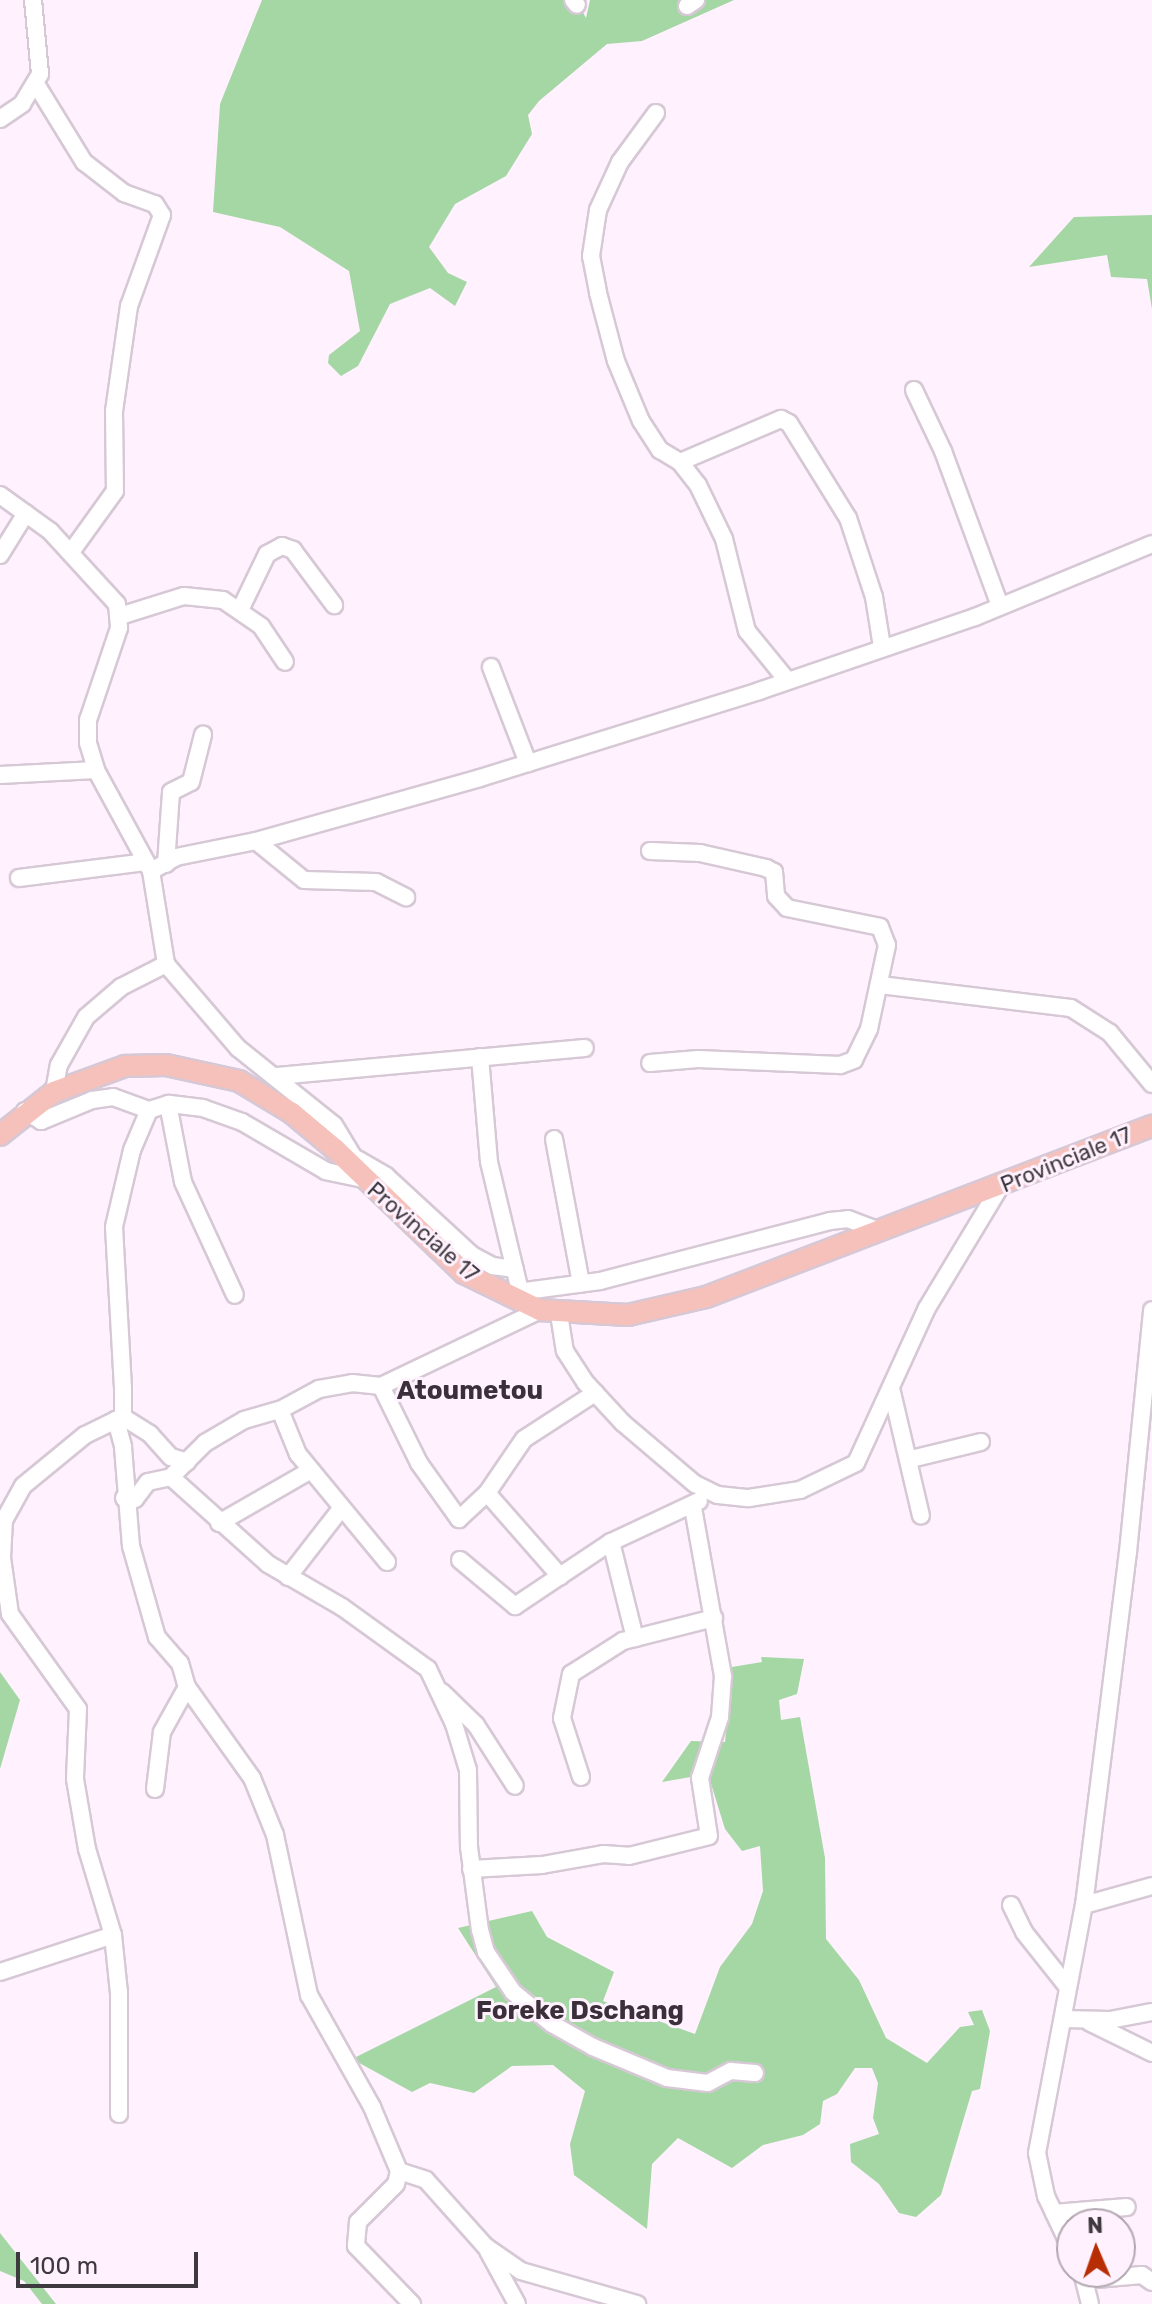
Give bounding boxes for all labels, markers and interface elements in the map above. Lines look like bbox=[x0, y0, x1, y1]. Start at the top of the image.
street label: Provinciale 17 bbox=[997, 1122, 1135, 1198]
street label: Provinciale 17 bbox=[362, 1177, 484, 1287]
district label: Atoumetou bbox=[397, 1375, 543, 1407]
district label: Foreke Dschang bbox=[476, 1995, 684, 2027]
north arrow bbox=[1056, 2208, 1136, 2288]
text: N bbox=[1087, 2212, 1104, 2239]
scale bar bbox=[20, 2236, 202, 2286]
text: 100 m bbox=[30, 2252, 98, 2280]

